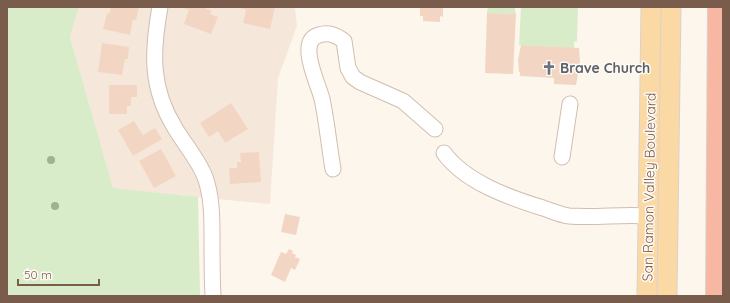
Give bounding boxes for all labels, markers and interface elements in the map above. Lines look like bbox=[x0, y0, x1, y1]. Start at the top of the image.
place label: Brave Church bbox=[560, 59, 650, 77]
church icon: Brave Church bbox=[541, 60, 557, 76]
street label: San Ramon Valley Boulevard bbox=[638, 92, 660, 282]
scale bar bbox=[18, 261, 99, 287]
text: 50 m bbox=[24, 267, 52, 282]

